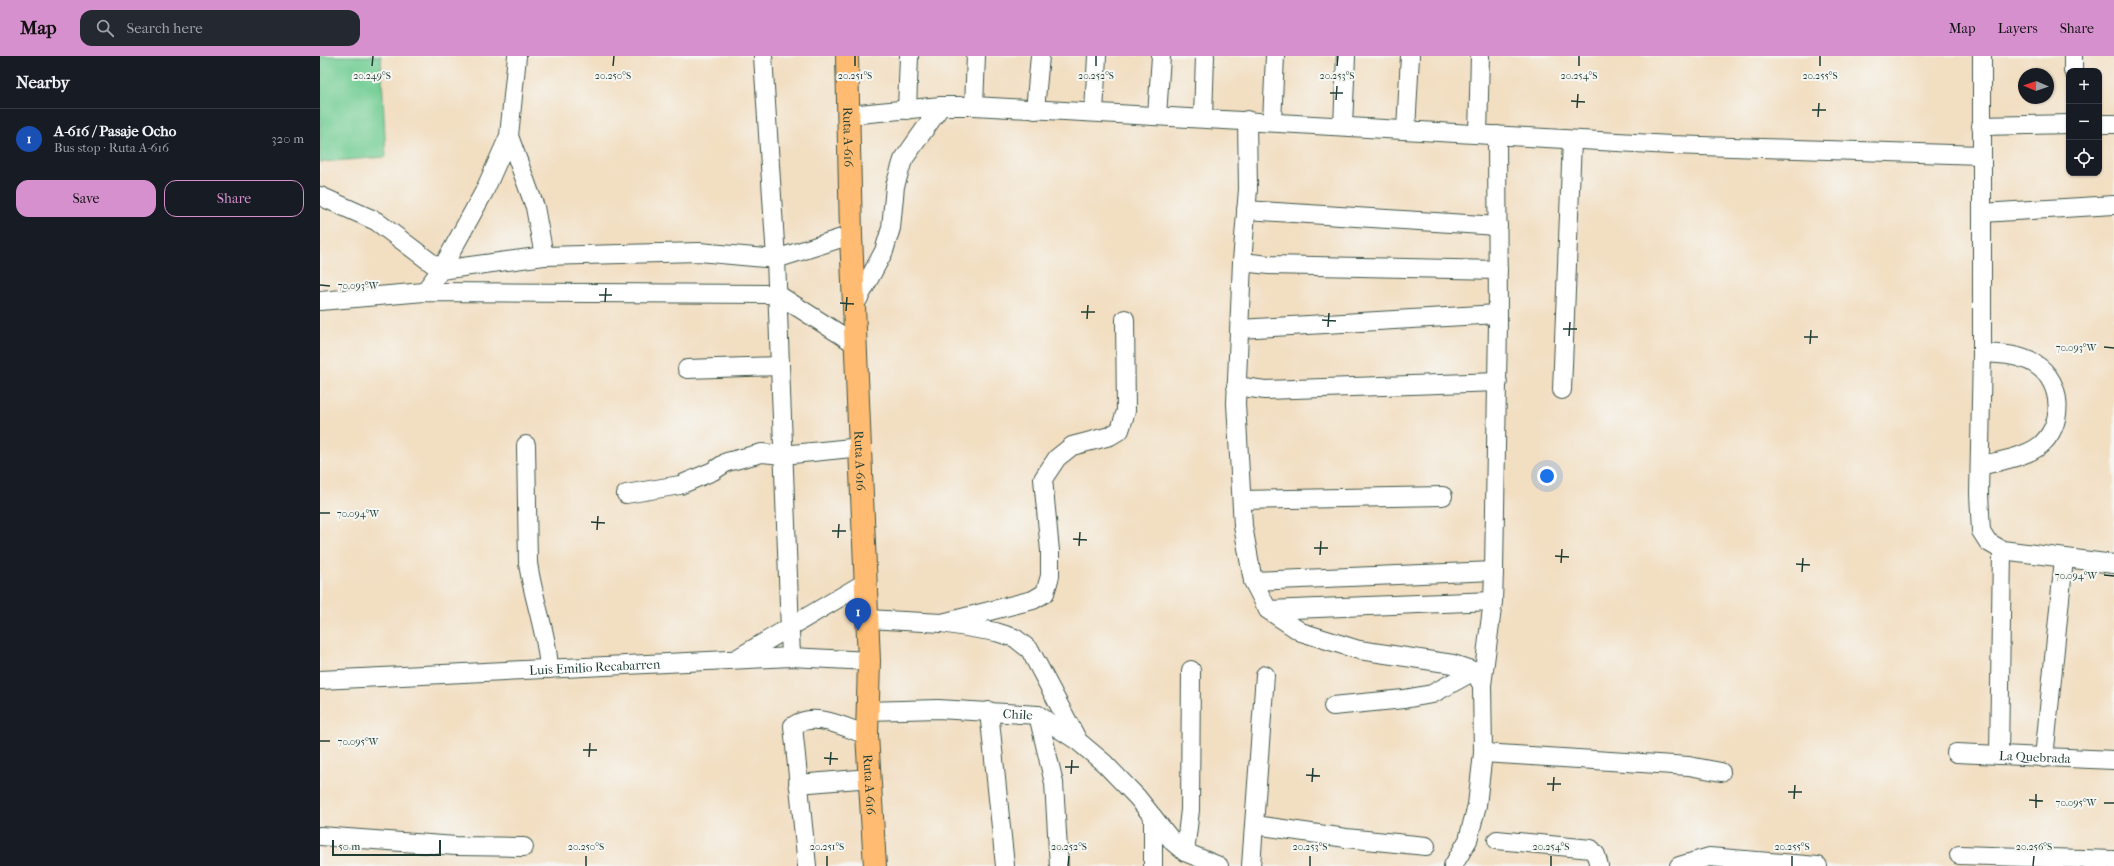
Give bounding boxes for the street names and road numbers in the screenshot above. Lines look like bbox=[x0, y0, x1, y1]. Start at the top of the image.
street label: Ruta A-616 bbox=[841, 107, 857, 168]
street label: Ruta A-616 bbox=[852, 430, 869, 492]
street label: Luis Emilio Recabarren bbox=[529, 656, 661, 677]
street label: Chile bbox=[1002, 705, 1034, 722]
street label: La Quebrada bbox=[1999, 747, 2072, 766]
street label: Ruta A-616 bbox=[861, 754, 879, 816]

